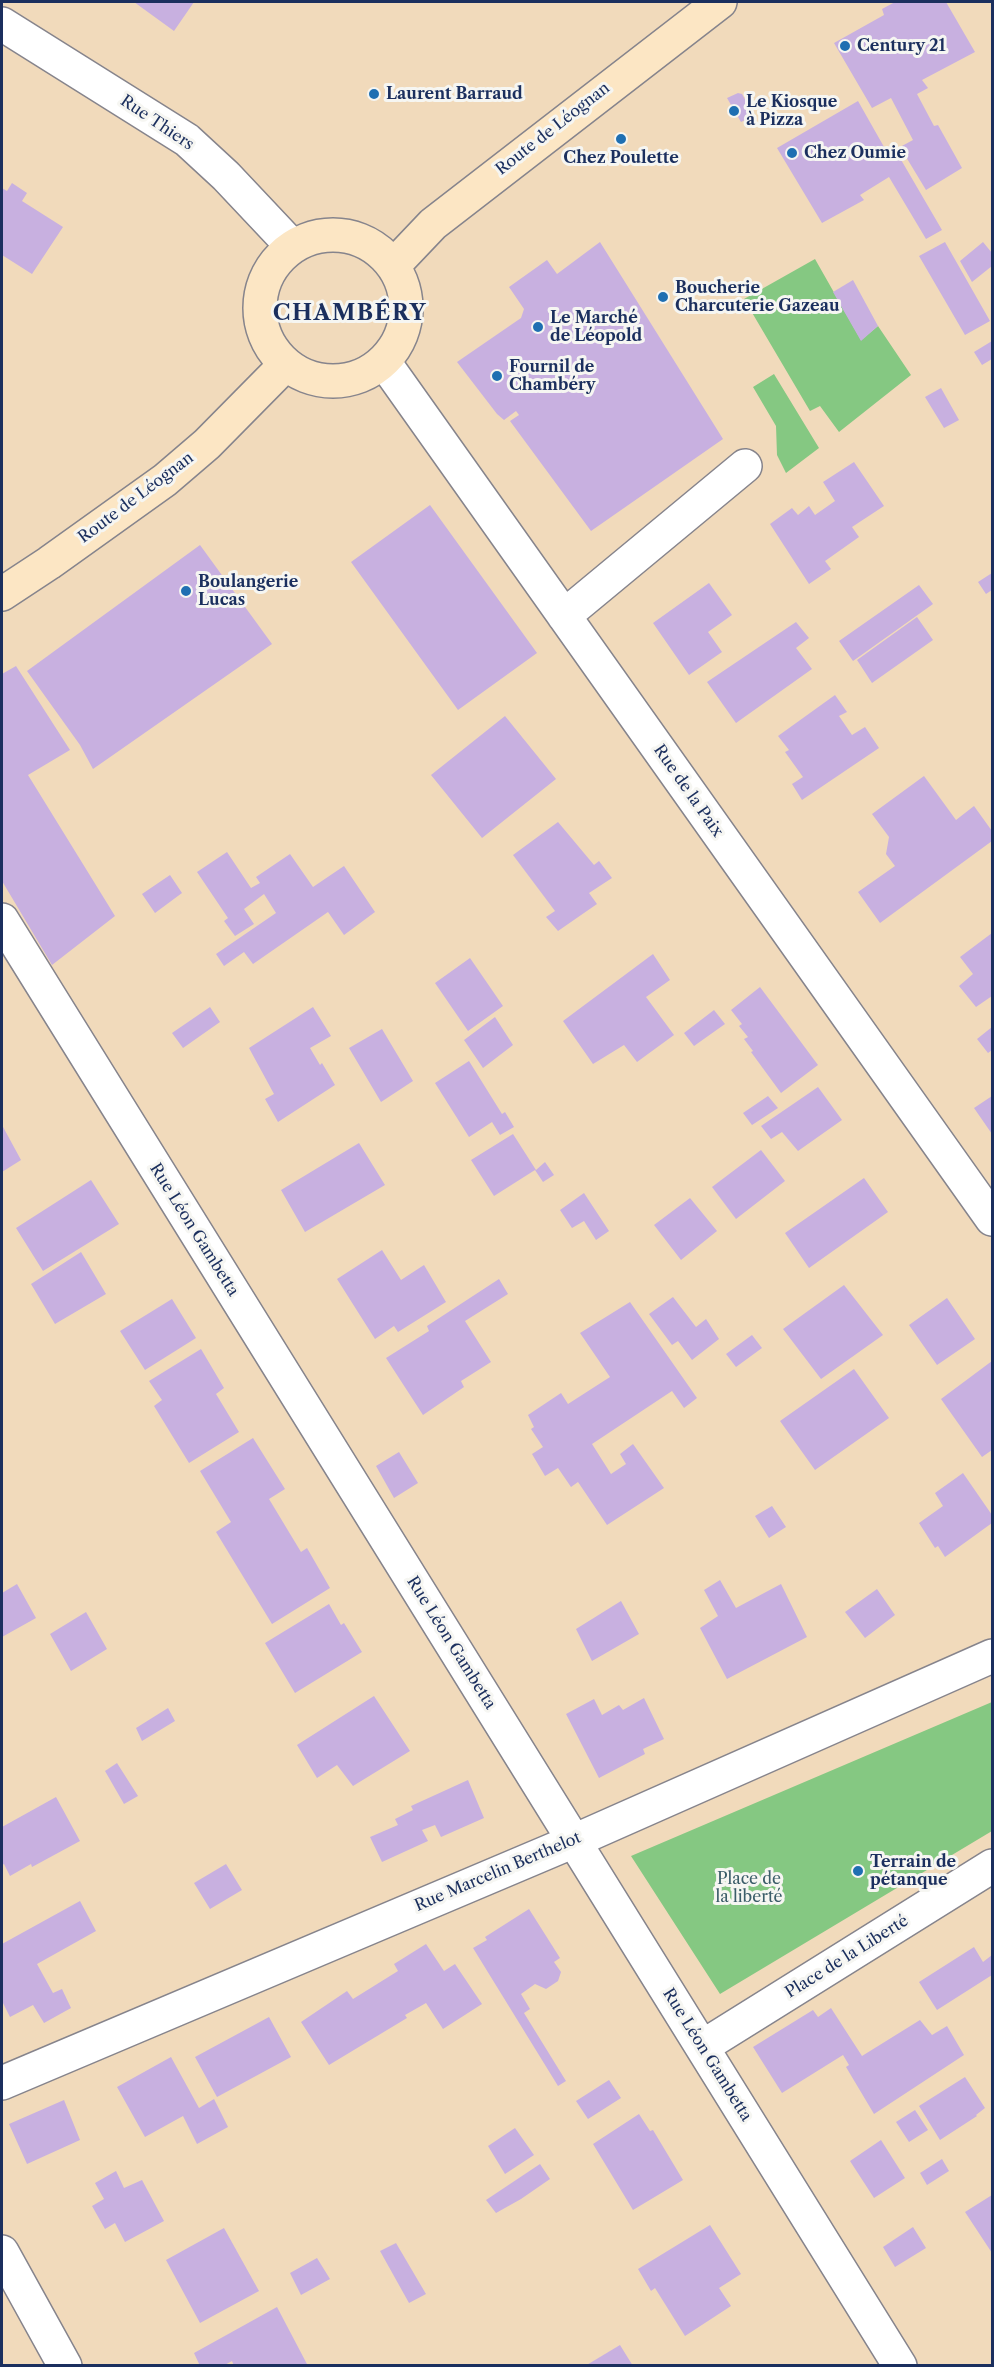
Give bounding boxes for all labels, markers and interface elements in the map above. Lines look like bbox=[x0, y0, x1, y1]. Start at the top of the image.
place label: Century 21 bbox=[857, 36, 946, 56]
marker: Century 21 bbox=[838, 39, 852, 53]
street label: Route de Léognan bbox=[492, 79, 614, 179]
place label: Laurent Barraud bbox=[386, 84, 523, 104]
marker: Laurent Barraud bbox=[367, 87, 381, 101]
street label: Rue Thiers bbox=[117, 91, 197, 155]
place label: Le Kiosque à Pizza bbox=[746, 92, 837, 130]
marker: Le Kiosque à Pizza bbox=[727, 104, 741, 118]
marker: Chez Poulette bbox=[614, 132, 628, 146]
place label: Chez Oumie bbox=[804, 143, 906, 163]
marker: Chez Oumie bbox=[785, 146, 799, 160]
place label: Chez Poulette bbox=[563, 148, 679, 168]
place label: Boucherie Charcuterie Gazeau bbox=[675, 278, 840, 316]
marker: Boucherie Charcuterie Gazeau bbox=[656, 290, 670, 304]
district label: CHAMBÉRY bbox=[273, 301, 427, 327]
place label: Le Marché de Léopold bbox=[550, 308, 642, 346]
marker: Le Marché de Léopold bbox=[531, 320, 545, 334]
place label: Fournil de Chambéry bbox=[509, 357, 596, 395]
marker: Fournil de Chambéry bbox=[490, 369, 504, 383]
street label: Route de Léognan bbox=[75, 448, 197, 548]
place label: Boulangerie Lucas bbox=[198, 572, 298, 610]
marker: Boulangerie Lucas bbox=[179, 584, 193, 598]
street label: Rue de la Paix bbox=[649, 741, 727, 841]
street label: Rue Léon Gambetta bbox=[145, 1160, 243, 1300]
street label: Rue Léon Gambetta bbox=[402, 1573, 500, 1713]
street label: Rue Marcelin Berthelot bbox=[412, 1828, 584, 1916]
place label: Terrain de pétanque bbox=[870, 1852, 956, 1890]
marker: Terrain de pétanque bbox=[851, 1864, 865, 1878]
park label: Place de la liberté bbox=[715, 1869, 783, 1907]
street label: Place de la Liberté bbox=[782, 1911, 912, 2003]
street label: Rue Léon Gambetta bbox=[658, 1985, 756, 2125]

